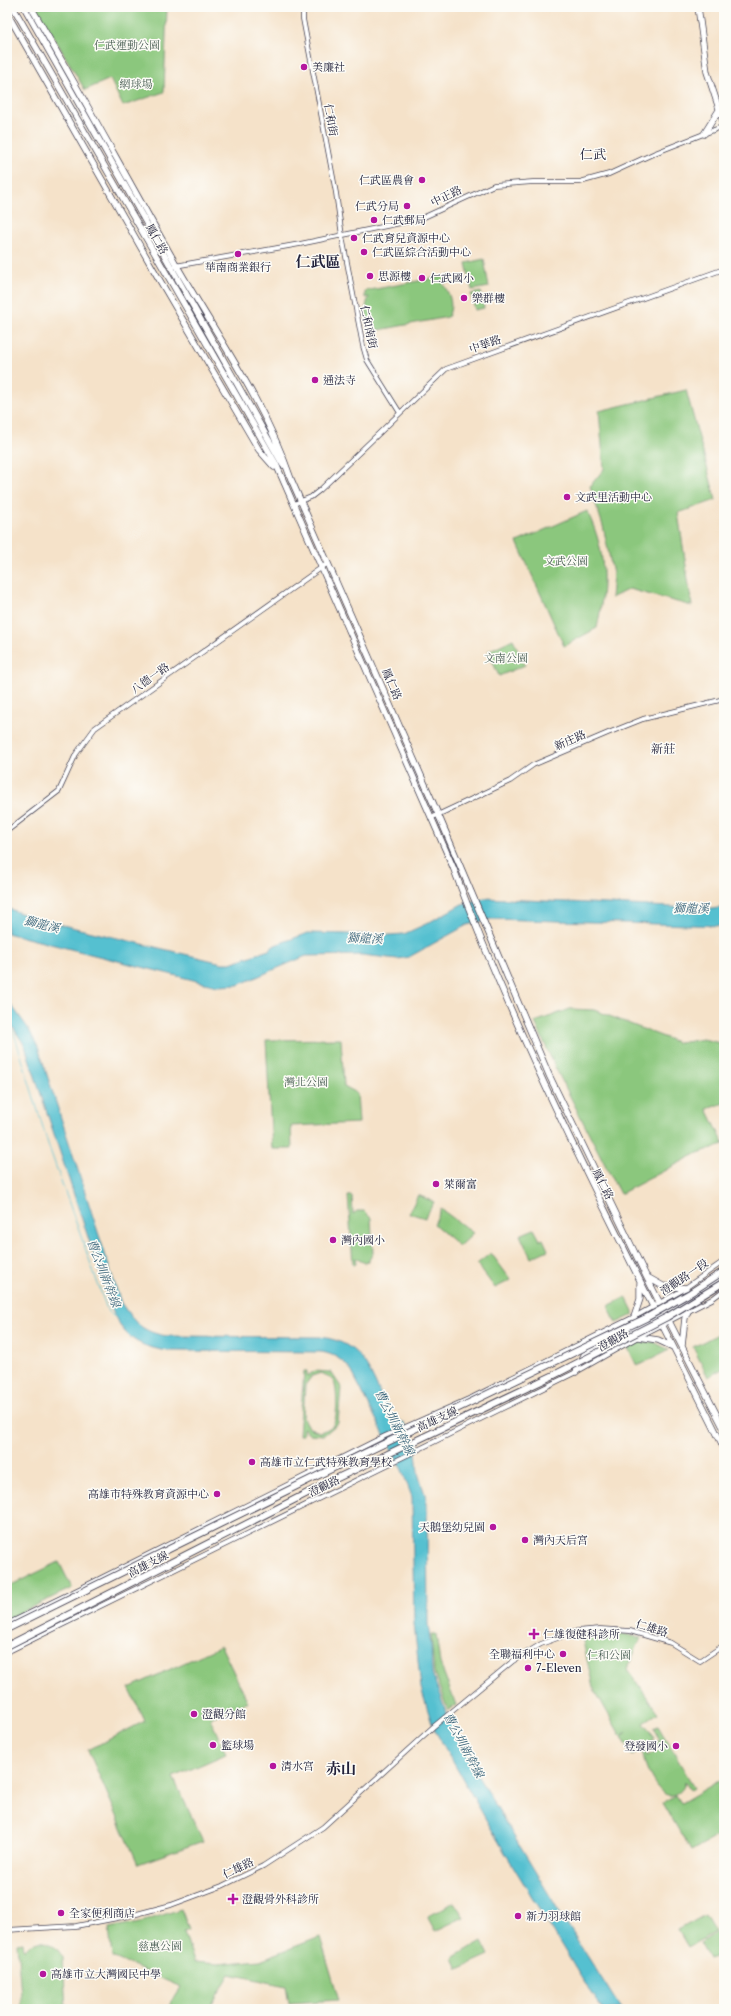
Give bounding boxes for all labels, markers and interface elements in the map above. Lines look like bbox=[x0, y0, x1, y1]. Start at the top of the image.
park label: 仁武運動公園 bbox=[94, 38, 160, 52]
place label: 美廉社 bbox=[312, 60, 345, 74]
marker: 美廉社 bbox=[299, 62, 309, 72]
park label: 網球場 bbox=[120, 77, 153, 91]
street label: 仁和街 bbox=[321, 103, 341, 137]
district label: 仁武 bbox=[580, 146, 606, 162]
place label: 仁武區農會 bbox=[359, 173, 414, 187]
marker: 仁武區農會 bbox=[417, 175, 427, 185]
street label: 中正路 bbox=[428, 182, 464, 210]
place label: 仁武分局 bbox=[355, 199, 399, 213]
marker: 仁武分局 bbox=[402, 201, 412, 211]
place label: 仁武郵局 bbox=[382, 213, 426, 227]
marker: 仁武郵局 bbox=[369, 215, 379, 225]
street label: 鳳仁路 bbox=[143, 221, 171, 257]
place label: 仁武育兒資源中心 bbox=[362, 231, 450, 245]
marker: 仁武育兒資源中心 bbox=[349, 233, 359, 243]
place label: 仁武區綜合活動中心 bbox=[372, 245, 471, 259]
marker: 仁武區綜合活動中心 bbox=[359, 247, 369, 257]
marker: 華南商業銀行 bbox=[233, 249, 243, 259]
district label: 仁武區 bbox=[295, 252, 341, 271]
place label: 華南商業銀行 bbox=[205, 260, 271, 274]
place label: 思源樓 bbox=[378, 269, 411, 283]
marker: 思源樓 bbox=[365, 271, 375, 281]
place label: 仁武國小 bbox=[430, 271, 474, 285]
marker: 仁武國小 bbox=[417, 273, 427, 283]
place label: 樂群樓 bbox=[472, 291, 505, 305]
marker: 樂群樓 bbox=[459, 293, 469, 303]
street label: 仁和南街 bbox=[358, 304, 380, 350]
street label: 中華路 bbox=[467, 332, 503, 356]
place label: 通法寺 bbox=[323, 373, 356, 387]
marker: 通法寺 bbox=[310, 375, 320, 385]
place label: 文武里活動中心 bbox=[575, 490, 652, 504]
marker: 文武里活動中心 bbox=[562, 492, 572, 502]
park label: 文武公園 bbox=[544, 554, 588, 568]
park label: 文南公園 bbox=[484, 651, 528, 665]
street label: 八德一路 bbox=[128, 660, 172, 696]
street label: 鳳仁路 bbox=[379, 666, 405, 702]
street label: 新庄路 bbox=[552, 727, 588, 753]
district label: 新莊 bbox=[651, 741, 675, 756]
water label: 獅龍溪 bbox=[673, 900, 711, 916]
water label: 獅龍溪 bbox=[23, 912, 63, 936]
water label: 獅龍溪 bbox=[347, 930, 385, 946]
park label: 灣北公園 bbox=[284, 1075, 328, 1089]
street label: 鳳仁路 bbox=[589, 1166, 617, 1202]
place label: 萊爾富 bbox=[444, 1177, 477, 1191]
marker: 萊爾富 bbox=[431, 1179, 441, 1189]
place label: 灣內國小 bbox=[341, 1233, 385, 1247]
marker: 灣內國小 bbox=[328, 1235, 338, 1245]
water label: 曹公圳新幹線 bbox=[84, 1237, 125, 1311]
street label: 澄觀路一段 bbox=[657, 1256, 711, 1298]
street label: 澄觀路 bbox=[595, 1326, 631, 1354]
water label: 曹公圳新幹線 bbox=[372, 1387, 419, 1459]
street label: 高雄支線 bbox=[414, 1403, 460, 1435]
place label: 高雄市立仁武特殊教育學校 bbox=[260, 1455, 392, 1469]
marker: 高雄市立仁武特殊教育學校 bbox=[247, 1457, 257, 1467]
street label: 澄觀路 bbox=[306, 1472, 342, 1500]
place label: 高雄市特殊教育資源中心 bbox=[88, 1487, 209, 1501]
marker: 高雄市特殊教育資源中心 bbox=[212, 1489, 222, 1499]
place label: 天鵝堡幼兒園 bbox=[419, 1520, 485, 1534]
marker: 天鵝堡幼兒園 bbox=[488, 1522, 498, 1532]
place label: 灣內天后宮 bbox=[533, 1533, 588, 1547]
marker: 灣內天后宮 bbox=[520, 1535, 530, 1545]
street label: 高雄支線 bbox=[125, 1548, 171, 1580]
street label: 仁雄路 bbox=[634, 1616, 670, 1640]
place label: 仁雄復健科診所 bbox=[543, 1627, 620, 1641]
marker: 仁雄復健科診所 bbox=[528, 1628, 540, 1640]
place label: 全聯福利中心 bbox=[489, 1647, 555, 1661]
park label: 仁和公園 bbox=[587, 1648, 631, 1662]
marker: 全聯福利中心 bbox=[558, 1649, 568, 1659]
place label: 7-Eleven bbox=[536, 1661, 582, 1675]
marker: 7-Eleven bbox=[523, 1663, 533, 1673]
place label: 澄觀分館 bbox=[202, 1707, 246, 1721]
marker: 澄觀分館 bbox=[189, 1709, 199, 1719]
water label: 曹公圳新幹線 bbox=[440, 1710, 488, 1782]
place label: 籃球場 bbox=[221, 1738, 254, 1752]
place label: 登發國小 bbox=[624, 1739, 668, 1753]
marker: 籃球場 bbox=[208, 1740, 218, 1750]
marker: 登發國小 bbox=[671, 1741, 681, 1751]
place label: 清水宮 bbox=[281, 1759, 314, 1773]
district label: 赤山 bbox=[326, 1759, 356, 1778]
marker: 清水宮 bbox=[268, 1761, 278, 1771]
street label: 仁雄路 bbox=[220, 1854, 256, 1882]
place label: 澄觀骨外科診所 bbox=[242, 1892, 319, 1906]
marker: 澄觀骨外科診所 bbox=[227, 1893, 239, 1905]
place label: 全家便利商店 bbox=[69, 1906, 135, 1920]
marker: 全家便利商店 bbox=[56, 1908, 66, 1918]
place label: 新力羽球館 bbox=[526, 1909, 581, 1923]
marker: 新力羽球館 bbox=[513, 1911, 523, 1921]
park label: 慈惠公園 bbox=[138, 1939, 182, 1953]
place label: 高雄市立大灣國民中學 bbox=[51, 1967, 161, 1981]
marker: 高雄市立大灣國民中學 bbox=[38, 1969, 48, 1979]

